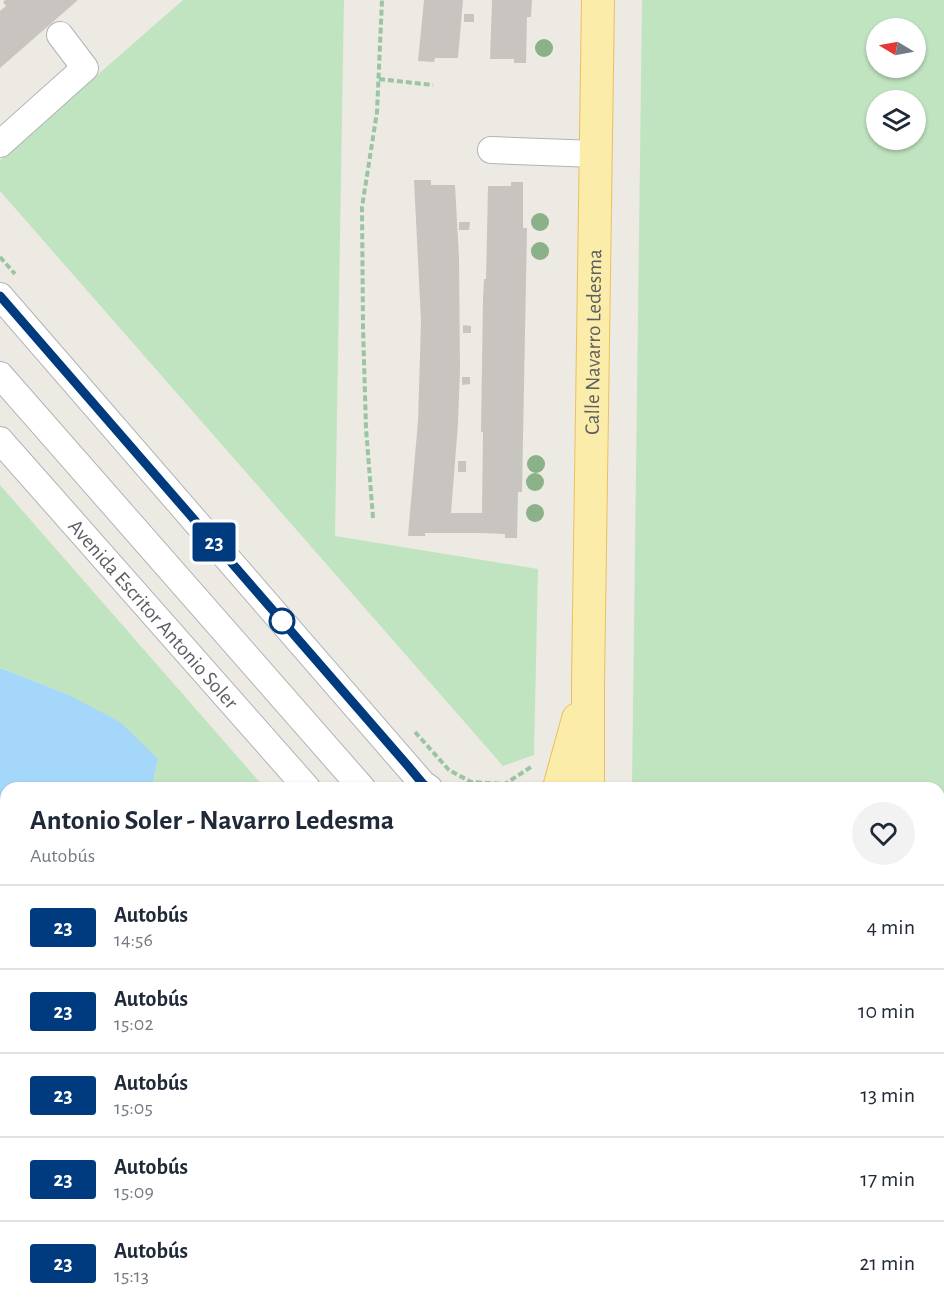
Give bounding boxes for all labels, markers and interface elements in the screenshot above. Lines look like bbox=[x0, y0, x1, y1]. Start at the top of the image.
north arrow bbox=[866, 18, 926, 78]
map controls bbox=[866, 18, 926, 150]
button: layers bbox=[866, 90, 926, 150]
street label: Calle Navarro Ledesma bbox=[581, 249, 605, 435]
street label: Avenida Escritor Antonio Soler bbox=[65, 515, 243, 713]
line badge: 23 bbox=[187, 522, 241, 562]
text: 23 bbox=[205, 532, 223, 553]
unlabelled marker bbox=[269, 608, 295, 634]
button: heart bbox=[852, 802, 915, 865]
text: Antonio Soler - Navarro Ledesma bbox=[30, 807, 394, 835]
text: Autobús bbox=[30, 846, 95, 866]
text: Autobús bbox=[114, 904, 188, 926]
text: 4 min bbox=[867, 916, 915, 938]
text: 23 bbox=[54, 917, 72, 938]
text: 14:56 bbox=[114, 930, 153, 950]
text: Autobús bbox=[114, 988, 188, 1010]
text: 10 min bbox=[858, 1000, 915, 1022]
text: 23 bbox=[54, 1001, 72, 1022]
text: 15:02 bbox=[114, 1014, 153, 1034]
text: Autobús bbox=[114, 1072, 188, 1094]
text: 13 min bbox=[860, 1084, 915, 1106]
text: 23 bbox=[54, 1085, 72, 1106]
text: 15:05 bbox=[114, 1098, 153, 1118]
text: Autobús bbox=[114, 1156, 188, 1178]
text: 17 min bbox=[860, 1168, 915, 1190]
text: 23 bbox=[54, 1169, 72, 1190]
text: 15:09 bbox=[114, 1182, 154, 1202]
text: Autobús bbox=[114, 1240, 188, 1262]
text: 21 min bbox=[860, 1252, 915, 1274]
text: 23 bbox=[54, 1253, 72, 1274]
text: 15:13 bbox=[114, 1266, 149, 1286]

